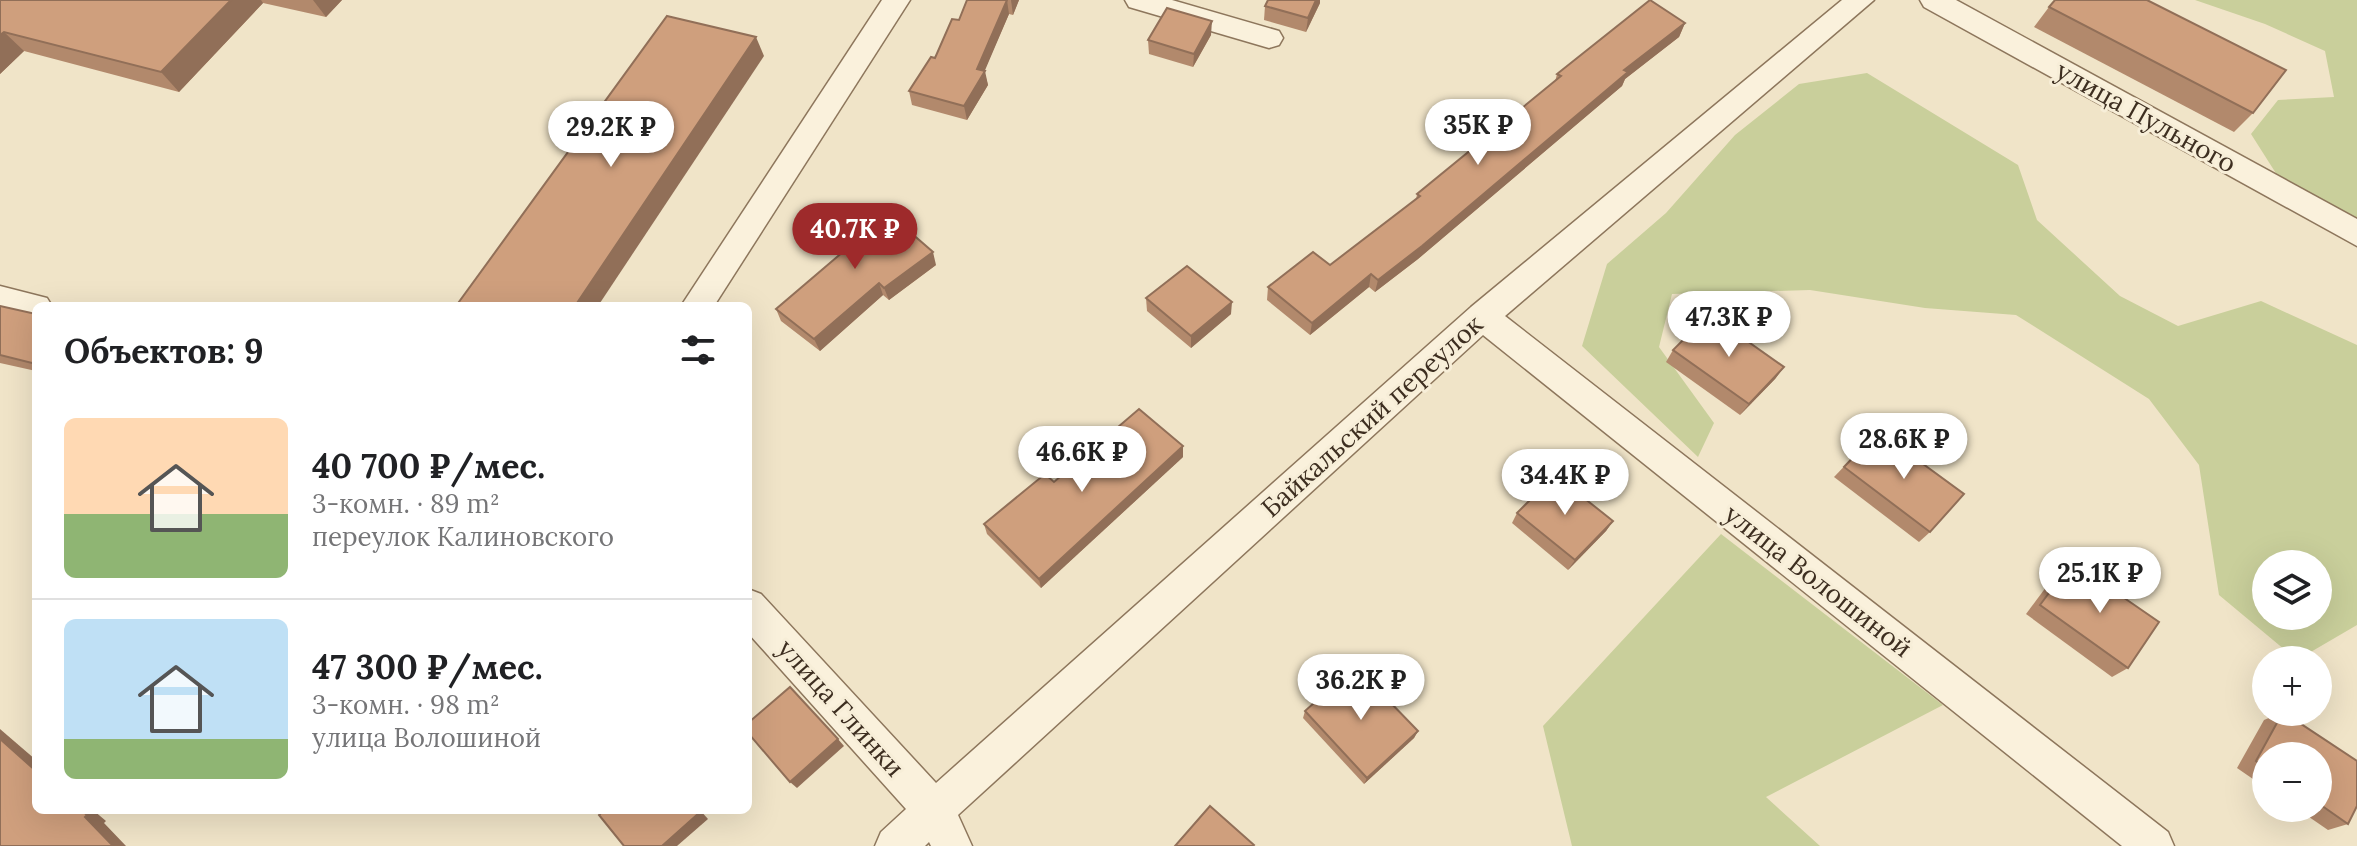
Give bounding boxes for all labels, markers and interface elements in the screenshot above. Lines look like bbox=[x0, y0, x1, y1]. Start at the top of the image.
street label: улица Пульного bbox=[2050, 53, 2242, 180]
pin: 35K ₽ bbox=[1422, 99, 1534, 167]
pin: 29.2K ₽ bbox=[537, 101, 685, 169]
text: 35K ₽ bbox=[1443, 108, 1513, 141]
text: 29.2K ₽ bbox=[566, 110, 656, 143]
pin: 40.7K ₽ bbox=[781, 203, 929, 271]
text: 40.7K ₽ bbox=[810, 212, 900, 245]
pin: 47.3K ₽ bbox=[1655, 291, 1803, 359]
text: 47.3K ₽ bbox=[1686, 300, 1772, 333]
street label: Байкальский переулок bbox=[1254, 307, 1489, 524]
icon: filters bbox=[676, 328, 720, 372]
text: Объектов: 9 bbox=[64, 329, 264, 372]
pin: 28.6K ₽ bbox=[1830, 413, 1978, 481]
text: 28.6K ₽ bbox=[1858, 422, 1950, 455]
pin: 46.6K ₽ bbox=[1008, 426, 1156, 494]
text: 46.6K ₽ bbox=[1036, 435, 1128, 468]
text: 40 700 ₽/мес. bbox=[312, 444, 545, 487]
pin: 34.4K ₽ bbox=[1491, 449, 1639, 517]
icon: home bbox=[128, 450, 224, 546]
text: 34.4K ₽ bbox=[1520, 458, 1610, 491]
text: 3-комн. · 89 m² bbox=[312, 487, 500, 520]
street label: улица Волошиной bbox=[1718, 497, 1919, 664]
text: переулок Калиновского bbox=[312, 520, 614, 553]
pin: 25.1K ₽ bbox=[2026, 547, 2174, 615]
map controls bbox=[2252, 550, 2332, 822]
button: layers bbox=[2252, 550, 2332, 630]
text: 25.1K ₽ bbox=[2057, 556, 2143, 589]
street label: улица Глинки bbox=[771, 632, 912, 783]
text: 47 300 ₽/мес. bbox=[312, 645, 543, 688]
button: + bbox=[2252, 646, 2332, 726]
icon: home bbox=[128, 651, 224, 747]
pin: 36.2K ₽ bbox=[1287, 654, 1435, 722]
text: 36.2K ₽ bbox=[1316, 663, 1406, 696]
text: 3-комн. · 98 m² bbox=[312, 688, 500, 721]
text: улица Волошиной bbox=[312, 721, 541, 754]
button: − bbox=[2252, 742, 2332, 822]

